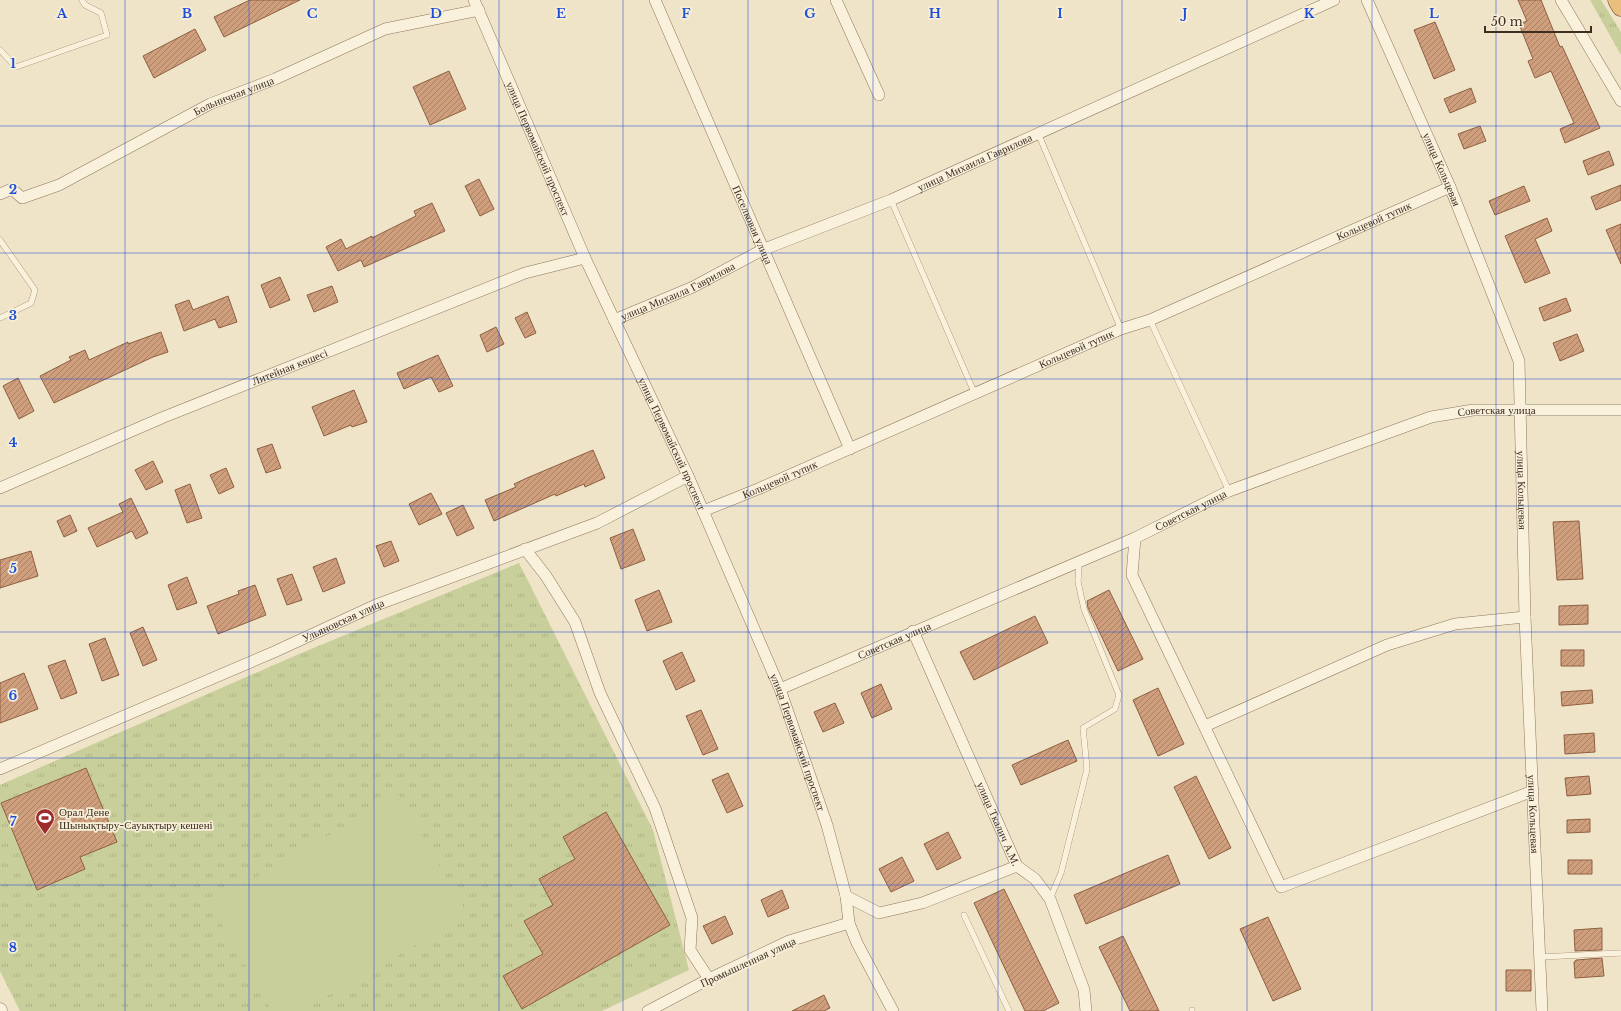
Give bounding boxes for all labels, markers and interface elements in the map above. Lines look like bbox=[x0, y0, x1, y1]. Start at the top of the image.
text: A bbox=[56, 5, 68, 22]
text: B bbox=[182, 5, 192, 22]
text: C bbox=[307, 5, 318, 22]
text: D bbox=[430, 5, 442, 22]
text: E bbox=[556, 5, 566, 22]
text: F bbox=[682, 5, 691, 22]
text: G bbox=[804, 5, 816, 22]
text: H bbox=[929, 5, 941, 22]
text: I bbox=[1057, 5, 1063, 22]
text: J bbox=[1179, 5, 1188, 22]
text: K bbox=[1304, 5, 1315, 22]
text: L bbox=[1429, 5, 1439, 22]
scale bar bbox=[1485, 8, 1591, 34]
text: 50 m bbox=[1491, 14, 1523, 29]
text: 1 bbox=[10, 55, 16, 72]
street label: Больничная улица bbox=[191, 73, 276, 119]
street label: улица Первомайский проспект bbox=[503, 80, 573, 218]
street label: улица Михаила Гаврилова bbox=[915, 130, 1034, 194]
street label: улица Кольцевая bbox=[1420, 130, 1464, 208]
text: 2 bbox=[9, 181, 17, 198]
street label: Поселковая улица bbox=[729, 183, 776, 267]
street label: Кольцевой тупик bbox=[1334, 198, 1414, 244]
street label: улица Михаила Гаврилова bbox=[619, 259, 737, 323]
text: 3 bbox=[9, 307, 17, 324]
street label: Кольцевой тупик bbox=[1037, 326, 1116, 371]
street label: Литейная көшесі bbox=[250, 345, 330, 388]
street label: улица Первомайский проспект bbox=[635, 375, 709, 512]
street label: Советская улица bbox=[1456, 403, 1536, 419]
text: 4 bbox=[9, 434, 18, 451]
street label: улица Кольцевая bbox=[1514, 451, 1530, 530]
street label: Кольцевой тупик bbox=[740, 457, 820, 502]
street label: Советская улица bbox=[1153, 486, 1229, 534]
text: 5 bbox=[9, 560, 17, 577]
street label: Ульяновская улица bbox=[300, 596, 386, 645]
street label: Советская улица bbox=[855, 619, 933, 662]
street label: улица Первомайский проспект bbox=[767, 671, 829, 813]
text: 6 bbox=[9, 687, 18, 704]
street label: улица Кольцевая bbox=[1525, 774, 1542, 854]
street label: улица Ткалич А.М. bbox=[974, 780, 1023, 868]
place label: Орал Дене Шынықтыру-Сауықтыру кешені bbox=[59, 805, 213, 832]
sports icon: Орал Дене Шынықтыру-Сауықтыру кешені bbox=[34, 807, 56, 835]
text: 7 bbox=[10, 813, 17, 830]
street label: Промышленная улица bbox=[698, 934, 798, 990]
text: 8 bbox=[9, 939, 17, 956]

